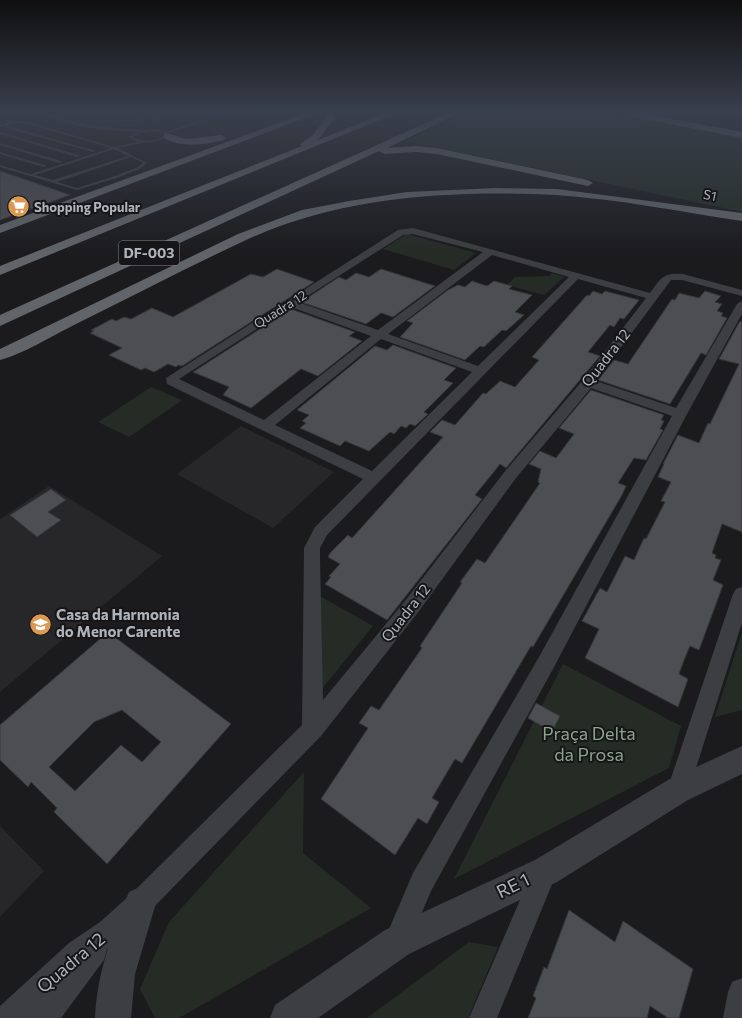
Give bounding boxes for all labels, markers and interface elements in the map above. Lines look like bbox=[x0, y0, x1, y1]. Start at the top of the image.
street label: S1 bbox=[702, 186, 718, 204]
supermarket icon: Shopping Popular bbox=[5, 194, 31, 220]
place label: Shopping Popular bbox=[34, 199, 141, 215]
road number: DF-003 bbox=[119, 241, 179, 265]
street label: Quadra 12 bbox=[251, 287, 309, 331]
street label: Quadra 12 bbox=[577, 325, 633, 390]
street label: Quadra 12 bbox=[377, 580, 433, 645]
place label: Casa da Harmonia do Menor Carente bbox=[56, 605, 181, 640]
school or university icon: Casa da Harmonia do Menor Carente bbox=[28, 611, 54, 637]
park label: Praça Delta da Prosa bbox=[542, 722, 636, 765]
street label: RE 1 bbox=[493, 868, 533, 902]
street label: Quadra 12 bbox=[32, 927, 109, 997]

